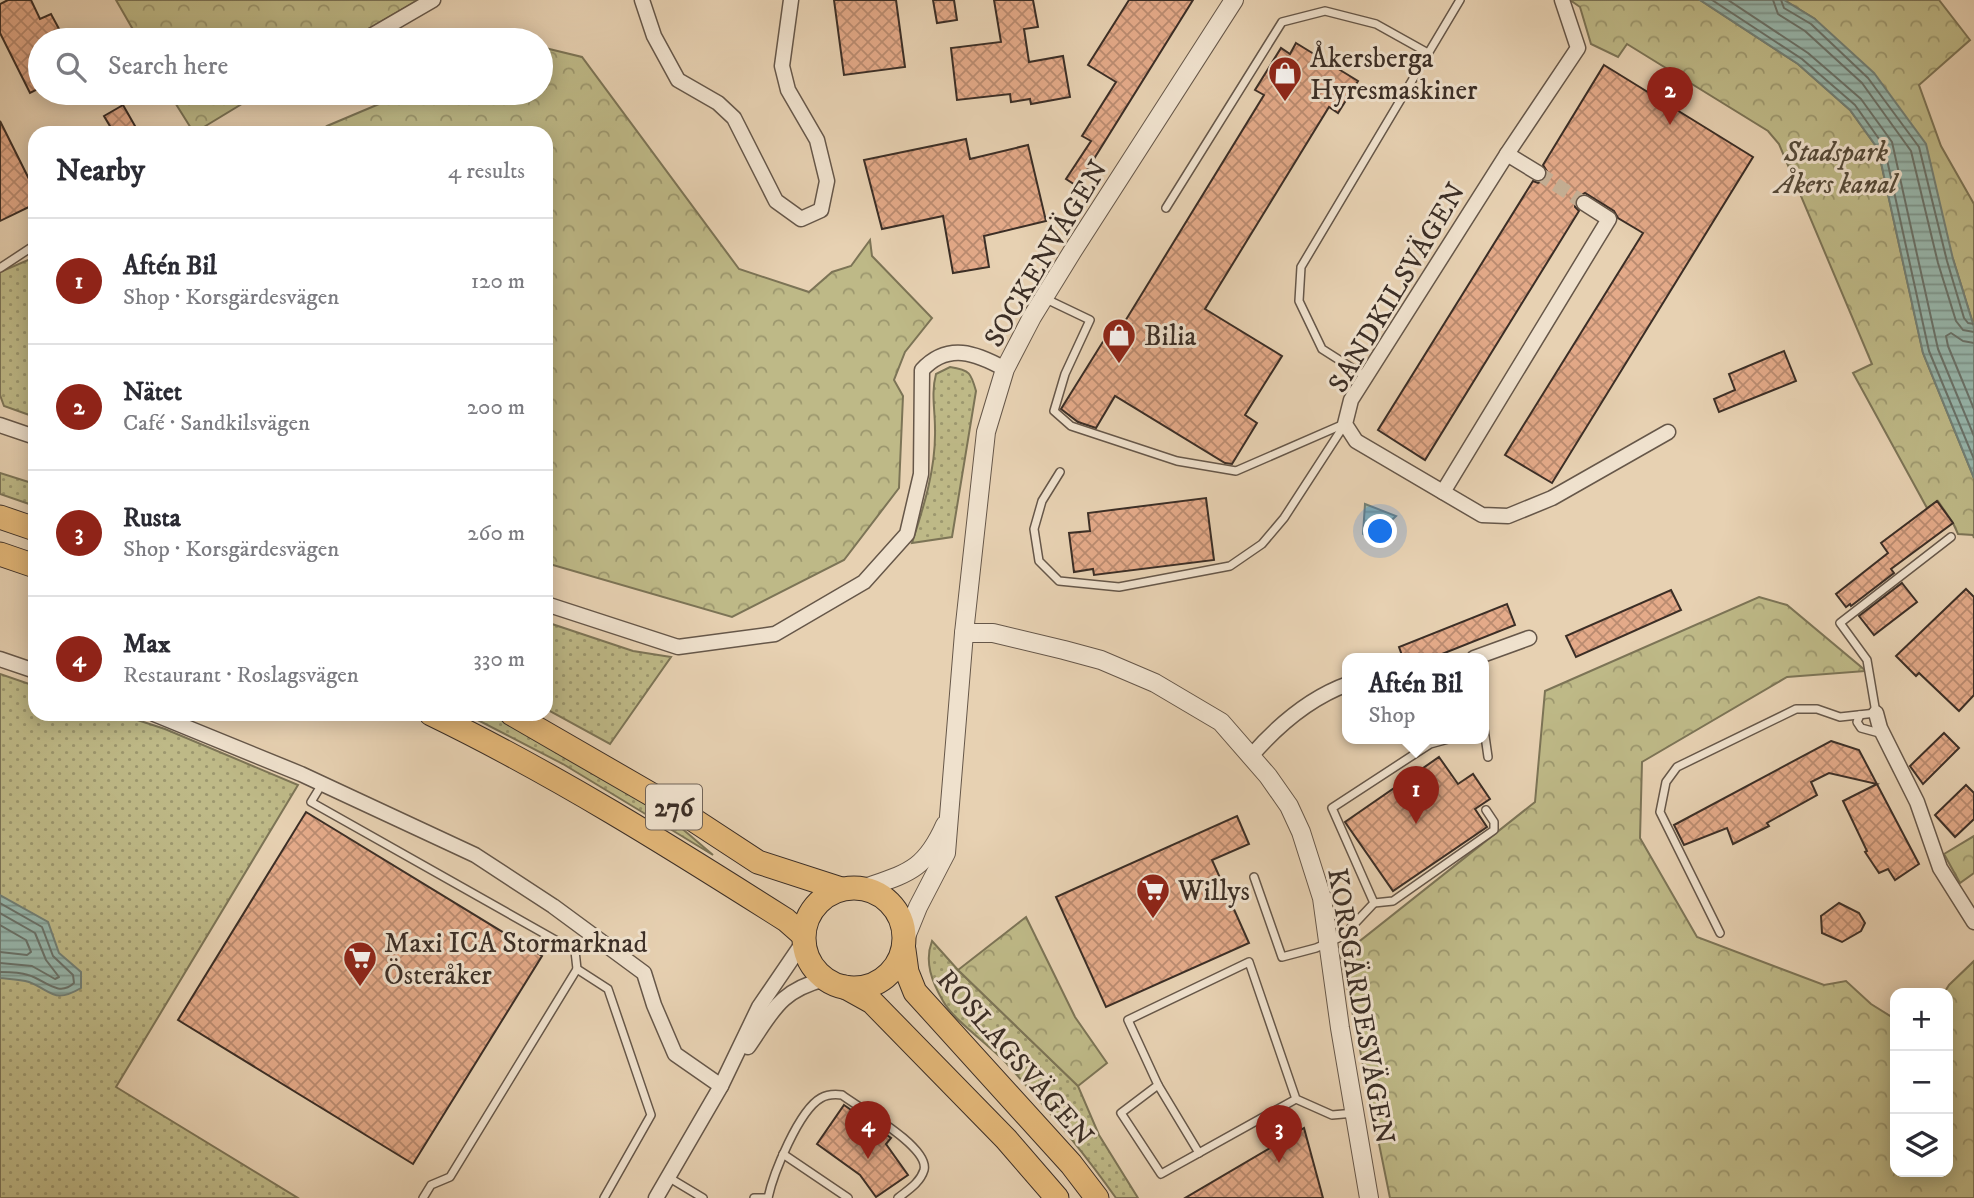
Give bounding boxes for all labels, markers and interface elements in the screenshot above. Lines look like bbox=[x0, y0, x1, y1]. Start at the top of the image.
search box bbox=[28, 28, 553, 105]
place label: Åkersberga Hyresmaskiner bbox=[1310, 40, 1478, 108]
icon: search bbox=[52, 48, 90, 86]
text: Search here bbox=[108, 50, 228, 83]
shop icon: Åkersberga Hyresmaskiner bbox=[1266, 54, 1304, 103]
pin: 2 bbox=[1647, 67, 1693, 125]
park label: Stadspark Åkers kanal bbox=[1772, 135, 1900, 202]
text: Nearby bbox=[56, 153, 145, 190]
street label: SOCKENVÄGEN bbox=[977, 154, 1116, 354]
text: 4 results bbox=[448, 157, 525, 186]
street label: SANDKILSVÄGEN bbox=[1321, 176, 1474, 399]
text: Aftén Bil bbox=[123, 250, 217, 283]
text: 1 bbox=[75, 267, 83, 296]
text: 120 m bbox=[471, 267, 525, 296]
text: Shop · Korsgärdesvägen bbox=[123, 283, 339, 312]
shop icon: Bilia bbox=[1100, 316, 1138, 365]
place label: Bilia bbox=[1144, 319, 1196, 354]
text: Nätet bbox=[123, 376, 182, 409]
text: 2 bbox=[73, 393, 85, 422]
text: 200 m bbox=[467, 393, 525, 422]
text: Café · Sandkilsvägen bbox=[123, 409, 310, 438]
text: Rusta bbox=[123, 502, 181, 535]
your location bbox=[1363, 514, 1397, 548]
text: 3 bbox=[75, 519, 83, 548]
text: 260 m bbox=[467, 519, 525, 548]
text: Shop · Korsgärdesvägen bbox=[123, 535, 339, 564]
text: Max bbox=[123, 628, 171, 661]
text: 4 bbox=[72, 645, 86, 674]
text: 330 m bbox=[473, 645, 525, 674]
popup bbox=[1342, 653, 1489, 744]
text: Restaurant · Roslagsvägen bbox=[123, 661, 359, 690]
text: Aftén Bil bbox=[1369, 668, 1462, 701]
text: Shop bbox=[1369, 701, 1415, 730]
pin: 1 bbox=[1393, 766, 1439, 824]
road number: 276 bbox=[646, 785, 702, 830]
street label: KORSGÄRDESVÄGEN bbox=[1319, 866, 1402, 1147]
supermarket icon: Willys bbox=[1134, 871, 1172, 920]
place label: Willys bbox=[1177, 874, 1250, 909]
place label: Maxi ICA Stormarknad Österåker bbox=[384, 926, 647, 993]
supermarket icon: Maxi ICA Stormarknad Österåker bbox=[341, 939, 379, 988]
street label: ROSLAGSVÄGEN bbox=[929, 963, 1101, 1153]
map controls bbox=[1890, 988, 1953, 1177]
button: + bbox=[1890, 988, 1953, 1051]
button: − bbox=[1890, 1051, 1953, 1114]
pin: 4 bbox=[845, 1101, 891, 1159]
pin: 3 bbox=[1256, 1105, 1302, 1163]
button: layers bbox=[1890, 1114, 1953, 1177]

